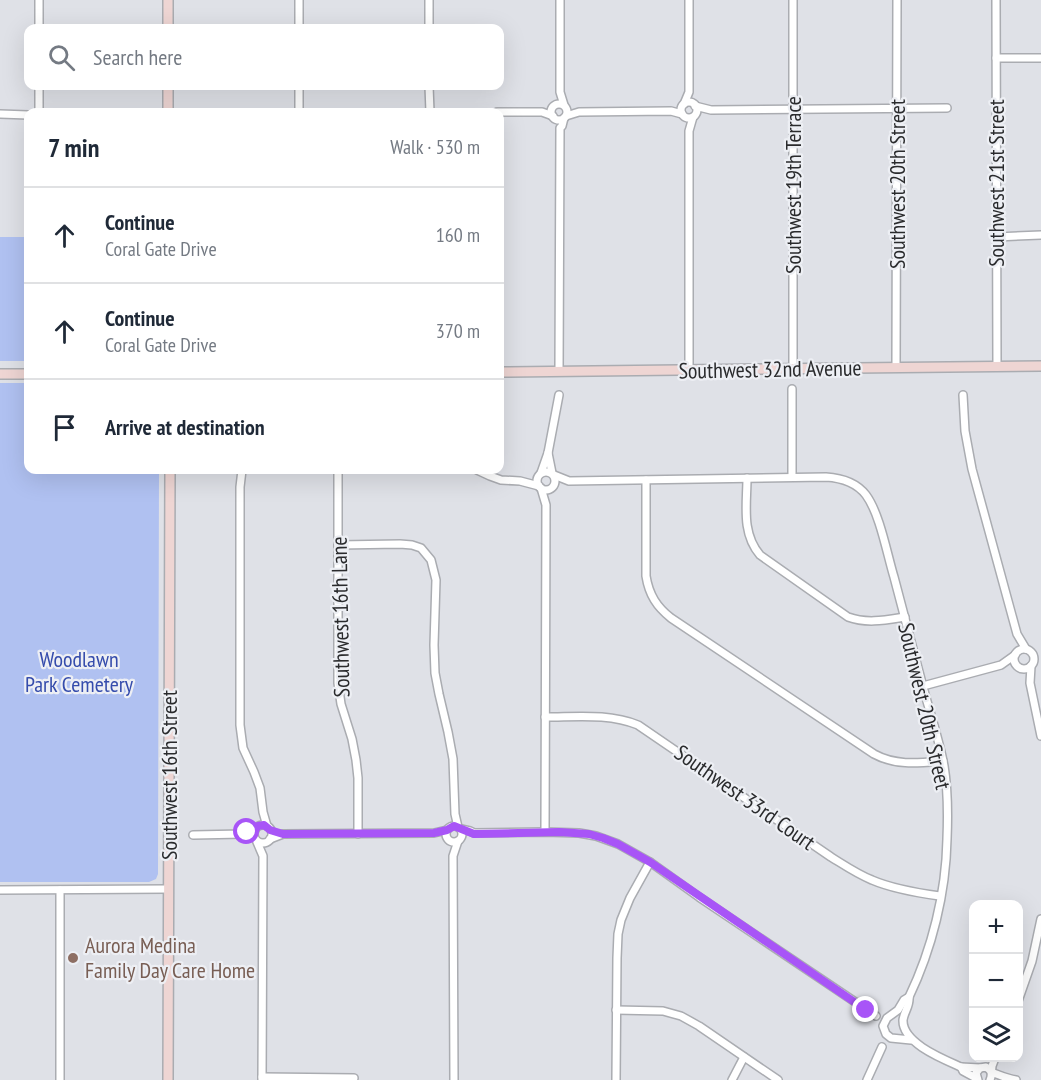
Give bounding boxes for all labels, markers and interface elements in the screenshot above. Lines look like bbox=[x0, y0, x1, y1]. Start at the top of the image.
search box bbox=[24, 24, 504, 90]
icon: search bbox=[45, 41, 78, 74]
text: Search here bbox=[93, 43, 182, 71]
street label: Southwest 19th Terrace bbox=[779, 96, 807, 274]
street label: Southwest 20th Street bbox=[883, 99, 911, 269]
street label: Southwest 21st Street bbox=[982, 99, 1010, 267]
text: 7 min bbox=[48, 131, 99, 164]
text: Walk · 530 m bbox=[390, 134, 480, 160]
text: Continue bbox=[105, 208, 175, 236]
icon: ahead bbox=[48, 219, 81, 252]
text: 160 m bbox=[436, 222, 480, 248]
text: Coral Gate Drive bbox=[105, 236, 217, 262]
text: Continue bbox=[105, 304, 175, 332]
icon: ahead bbox=[48, 315, 81, 348]
text: 370 m bbox=[436, 318, 480, 344]
text: Coral Gate Drive bbox=[105, 332, 217, 358]
street label: Southwest 32nd Avenue bbox=[678, 353, 862, 385]
icon: arrive bbox=[48, 411, 81, 444]
text: Arrive at destination bbox=[105, 413, 265, 441]
street label: Southwest 16th Lane bbox=[325, 536, 355, 698]
street label: Southwest 20th Street bbox=[892, 620, 958, 792]
park label: Woodlawn Park Cemetery bbox=[25, 645, 134, 698]
street label: Southwest 16th Street bbox=[155, 690, 183, 860]
street label: Southwest 33rd Court bbox=[669, 738, 821, 856]
route start bbox=[233, 818, 259, 844]
map controls bbox=[969, 900, 1023, 1062]
button: + bbox=[969, 900, 1023, 954]
place label: Aurora Medina Family Day Care Home bbox=[85, 931, 255, 984]
marker: Aurora Medina Family Day Care Home bbox=[66, 951, 80, 965]
button: − bbox=[969, 954, 1023, 1008]
route end bbox=[852, 996, 878, 1022]
button: layers bbox=[969, 1008, 1023, 1062]

